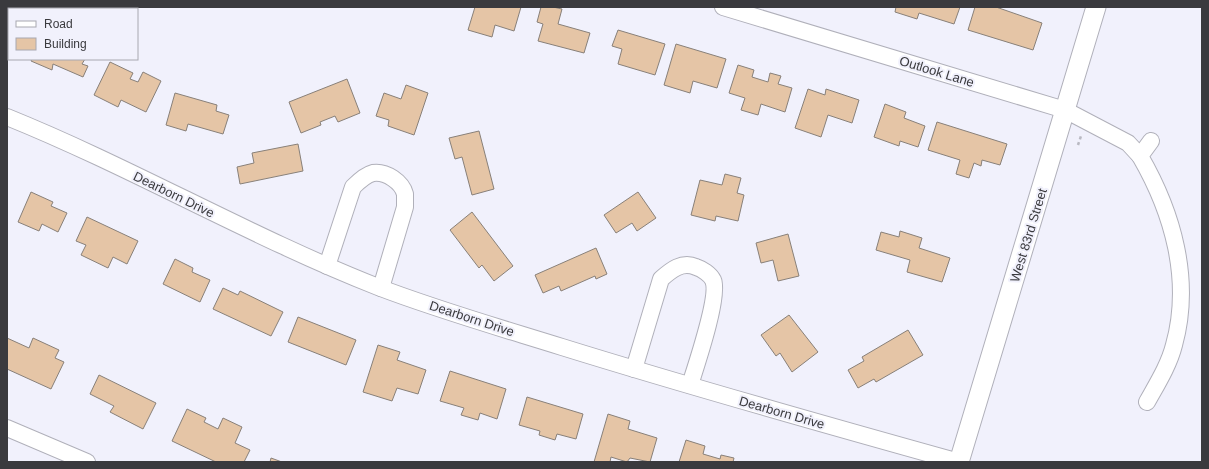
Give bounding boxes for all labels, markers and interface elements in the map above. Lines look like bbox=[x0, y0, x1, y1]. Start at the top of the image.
legend bbox=[8, 8, 138, 60]
text: Road bbox=[44, 17, 73, 31]
text: Building bbox=[44, 37, 87, 51]
street label: Outlook Lane bbox=[898, 53, 976, 90]
street label: Dearborn Drive bbox=[131, 168, 217, 221]
street label: West 83rd Street bbox=[1007, 186, 1050, 284]
street label: Dearborn Drive bbox=[428, 298, 516, 339]
street label: Dearborn Drive bbox=[737, 393, 826, 432]

